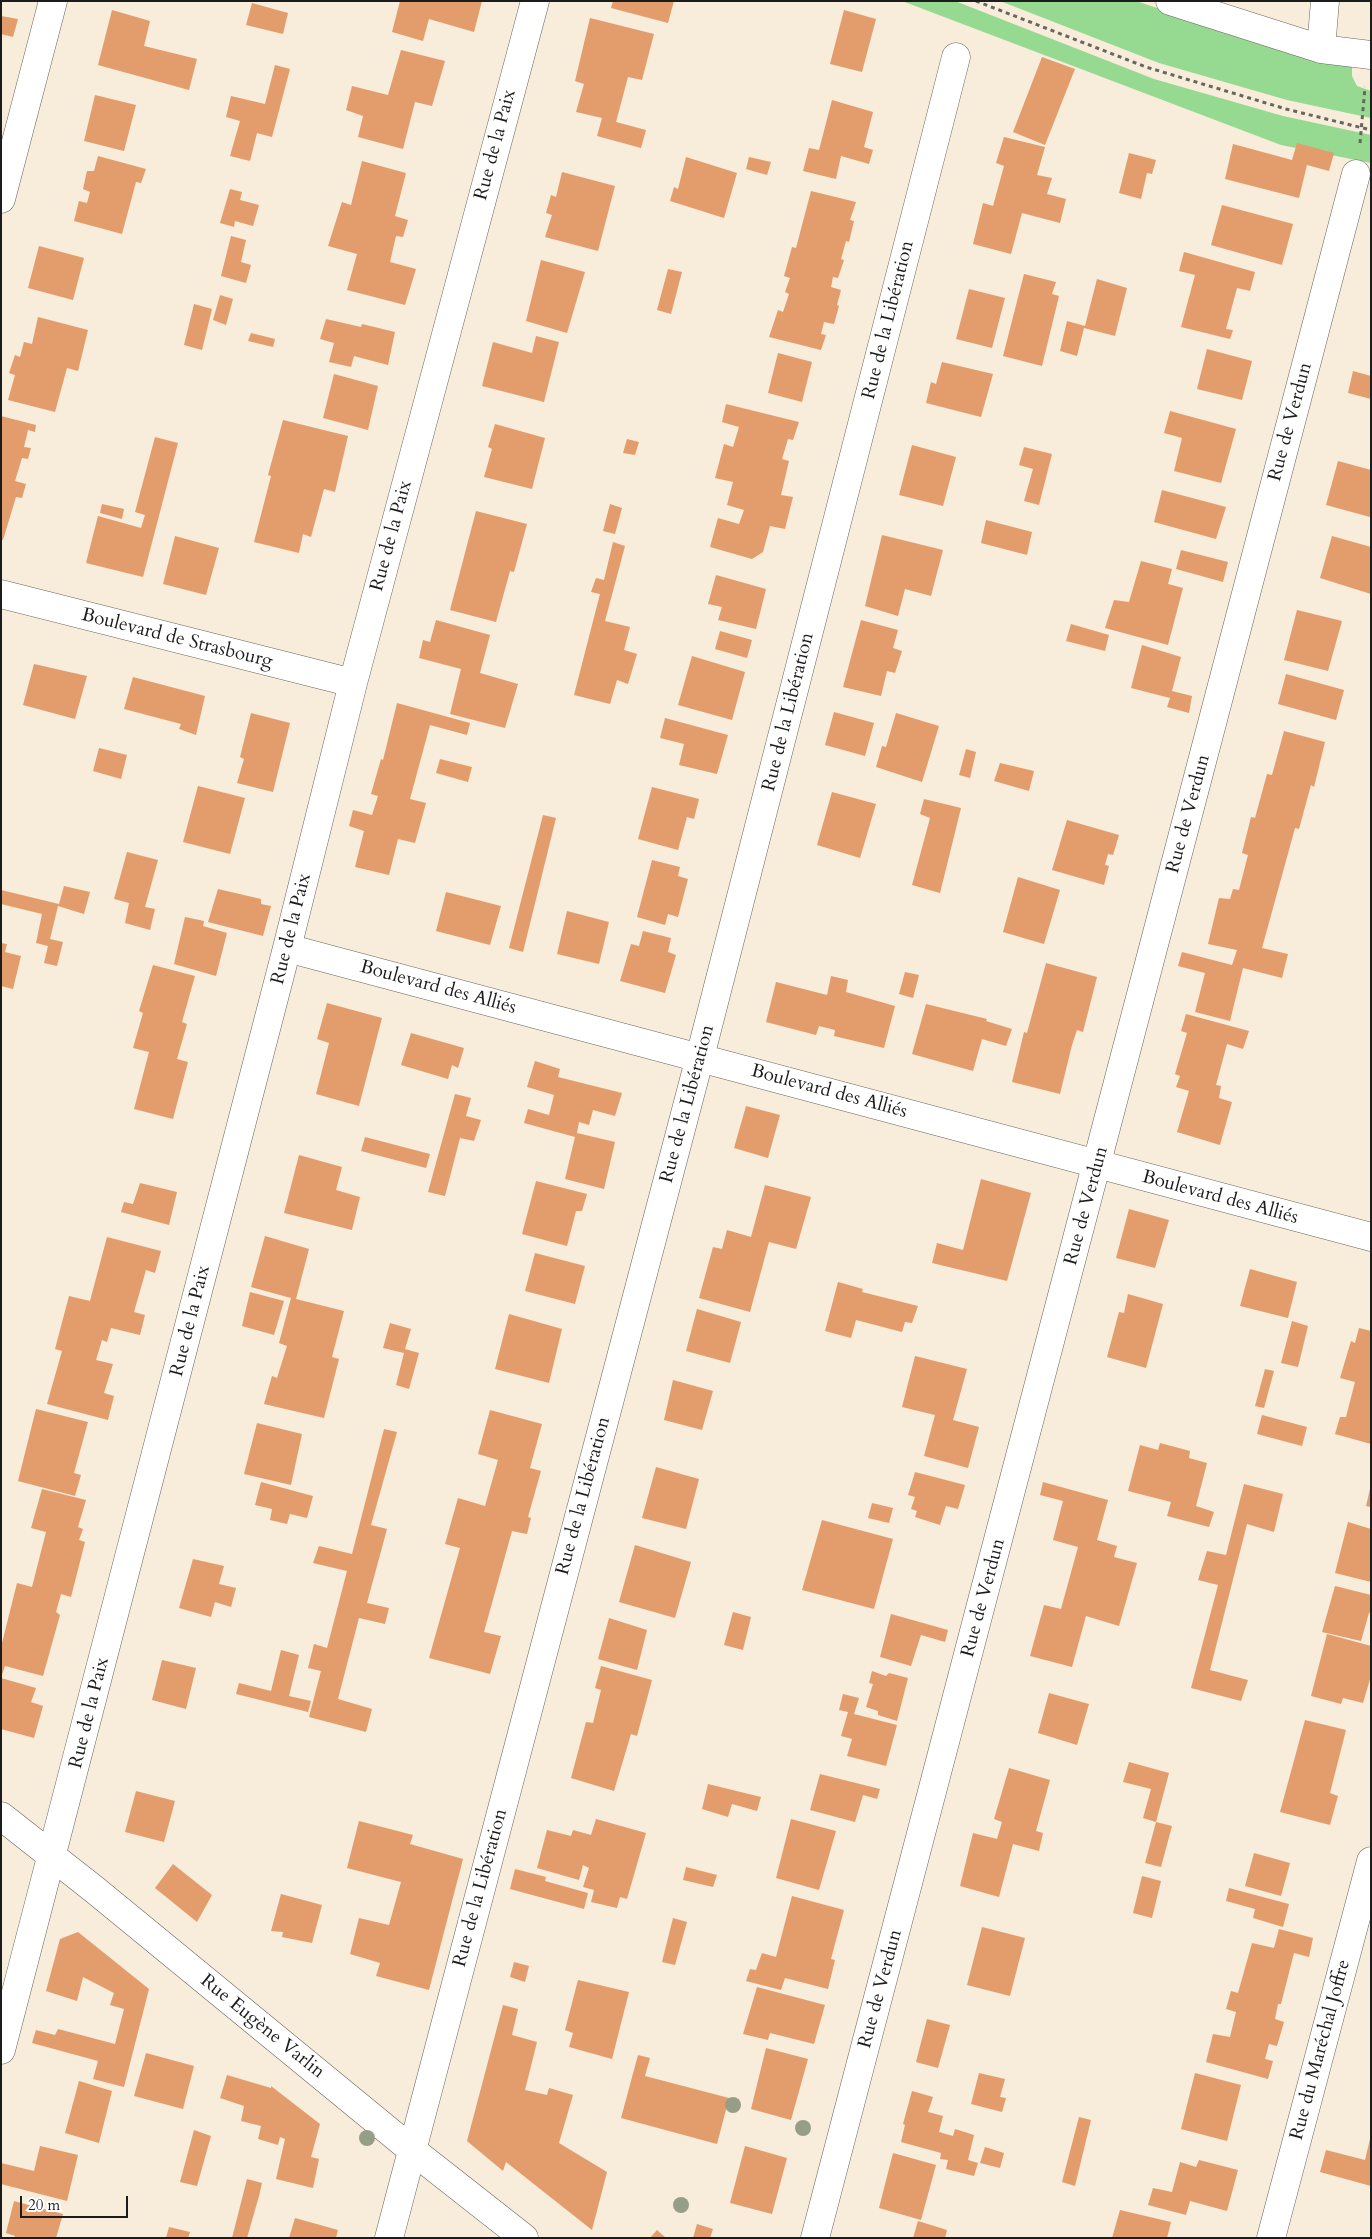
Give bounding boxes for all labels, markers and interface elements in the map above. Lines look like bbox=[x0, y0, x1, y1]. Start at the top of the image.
street label: Rue de la Paix bbox=[470, 87, 522, 203]
street label: Rue de la Libération bbox=[858, 238, 920, 402]
street label: Rue de Verdun bbox=[1264, 360, 1318, 484]
street label: Rue de la Paix bbox=[366, 478, 418, 594]
street label: Boulevard de Strasbourg bbox=[79, 604, 275, 674]
street label: Rue de la Libération bbox=[758, 630, 820, 794]
street label: Rue de Verdun bbox=[1162, 752, 1216, 876]
street label: Rue de la Paix bbox=[267, 871, 317, 987]
street label: Boulevard des Alliés bbox=[357, 956, 519, 1020]
street label: Rue de la Libération bbox=[656, 1023, 720, 1185]
street label: Boulevard des Alliés bbox=[748, 1060, 910, 1124]
street label: Rue de Verdun bbox=[1060, 1144, 1114, 1268]
street label: Boulevard des Alliés bbox=[1139, 1166, 1301, 1230]
street label: Rue de la Paix bbox=[166, 1263, 216, 1379]
street label: Rue de la Libération bbox=[552, 1415, 616, 1577]
street label: Rue de Verdun bbox=[957, 1536, 1011, 1660]
street label: Rue de la Paix bbox=[65, 1655, 115, 1771]
street label: Rue de la Libération bbox=[449, 1807, 513, 1969]
street label: Rue de Verdun bbox=[854, 1927, 908, 2051]
street label: Rue du Maréchal Joffre bbox=[1286, 1957, 1356, 2143]
street label: Rue Eugène Varlin bbox=[195, 1970, 329, 2084]
scale bar bbox=[22, 2186, 130, 2218]
text: 20 m bbox=[28, 2195, 60, 2215]

